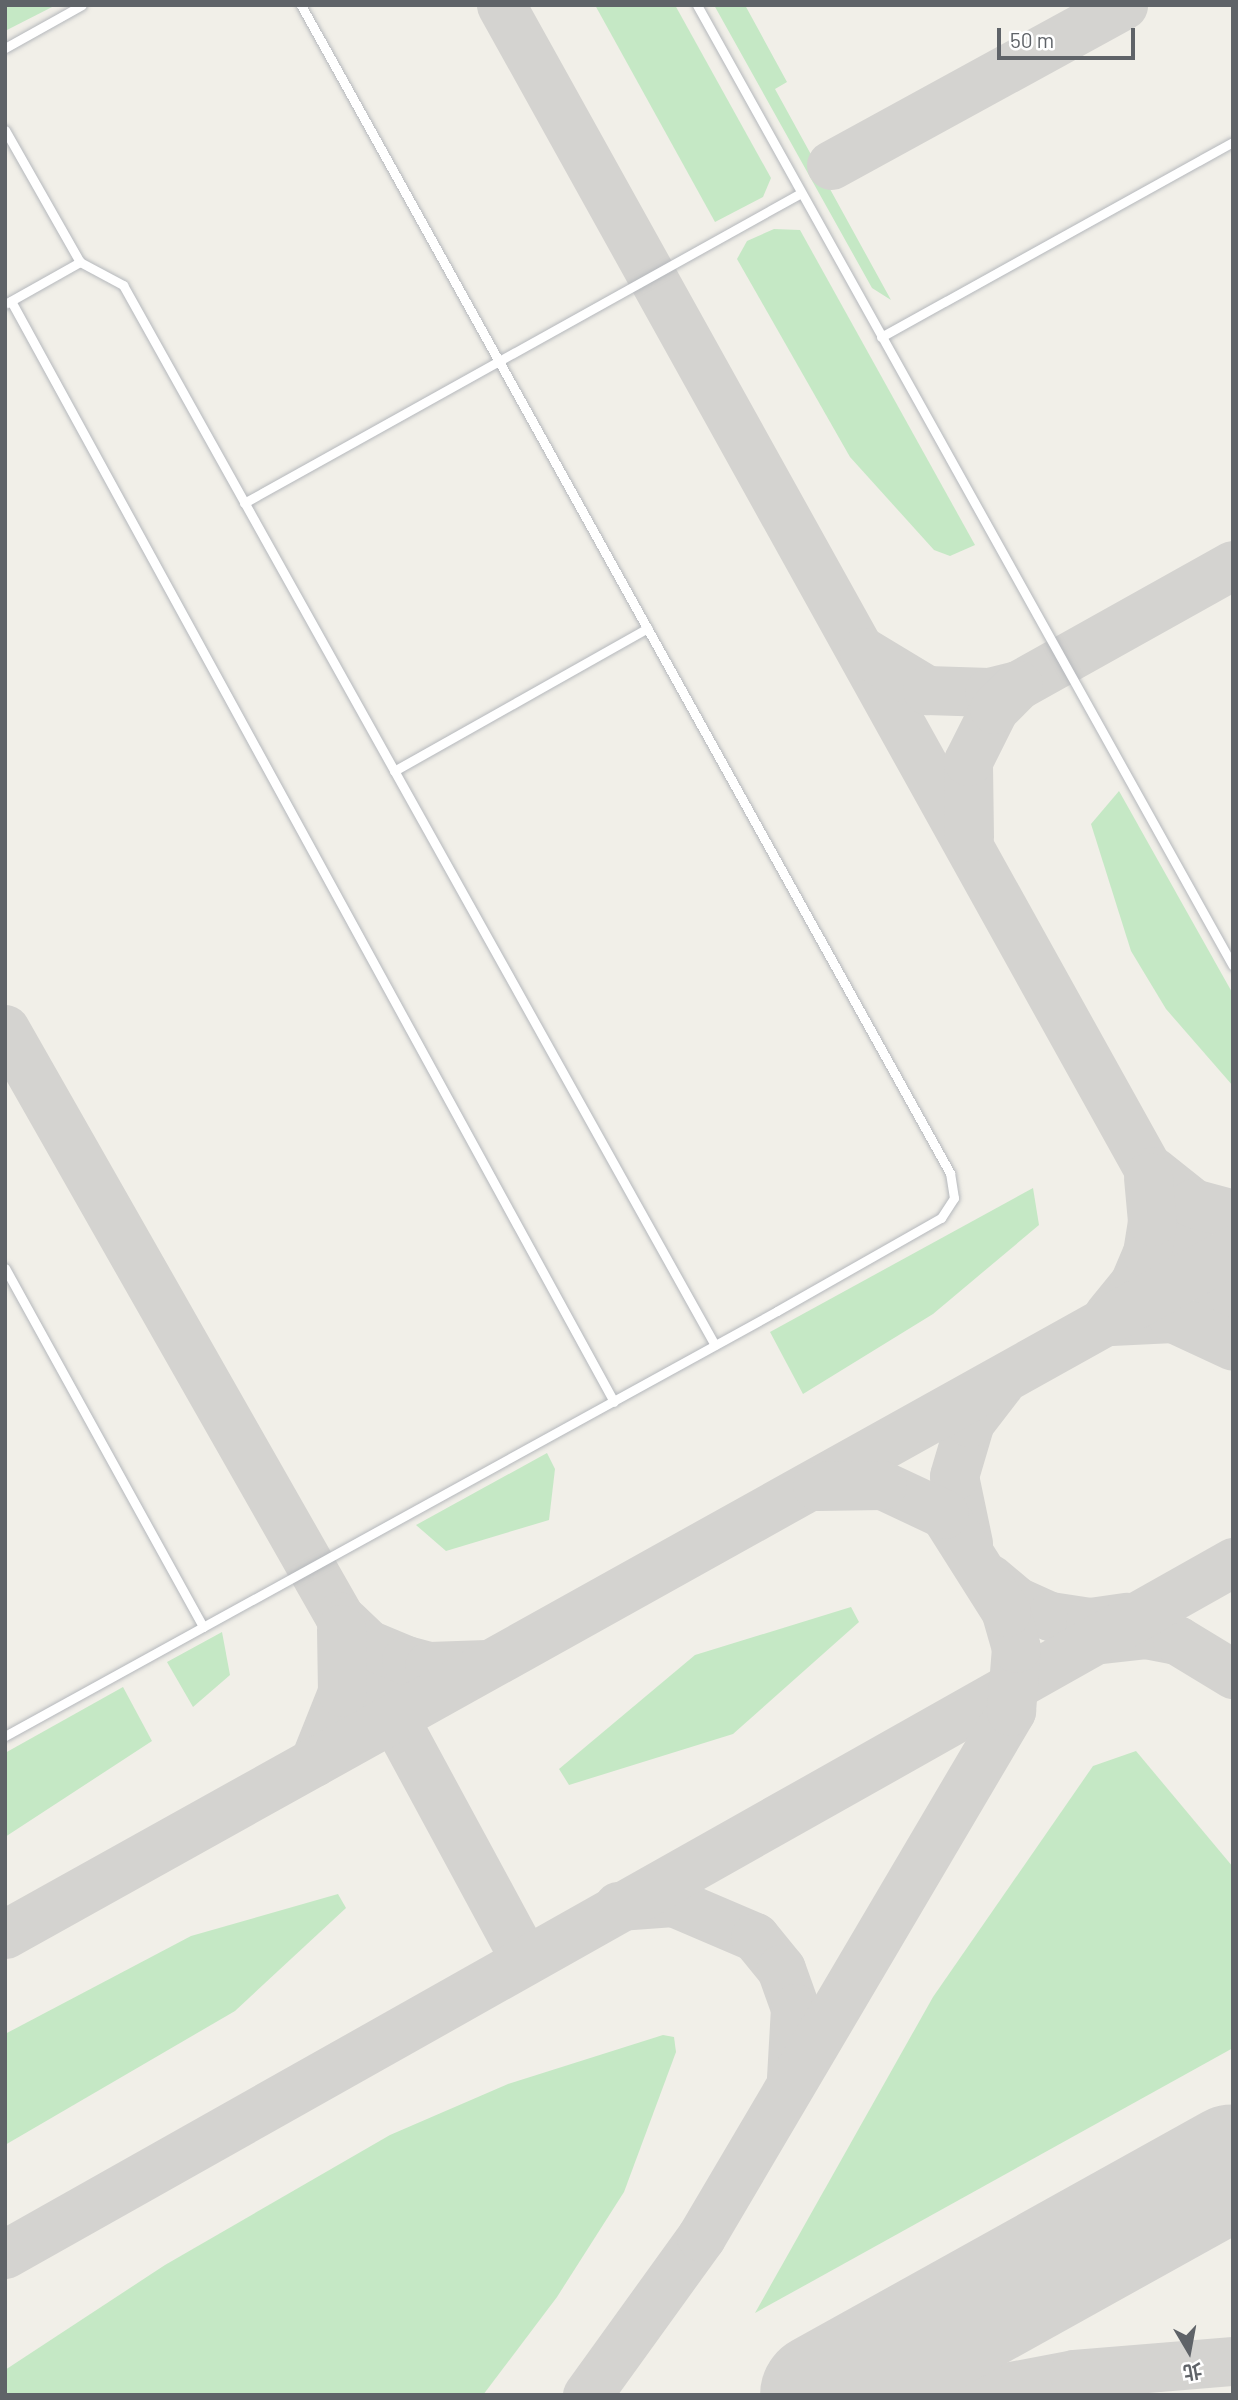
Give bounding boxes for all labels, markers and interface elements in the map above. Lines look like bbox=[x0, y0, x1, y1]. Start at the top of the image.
scale bar bbox=[1000, 14, 1138, 58]
text: 50 m bbox=[1010, 27, 1054, 52]
north arrow bbox=[1154, 2316, 1224, 2386]
text: 北 bbox=[1181, 2359, 1204, 2385]

